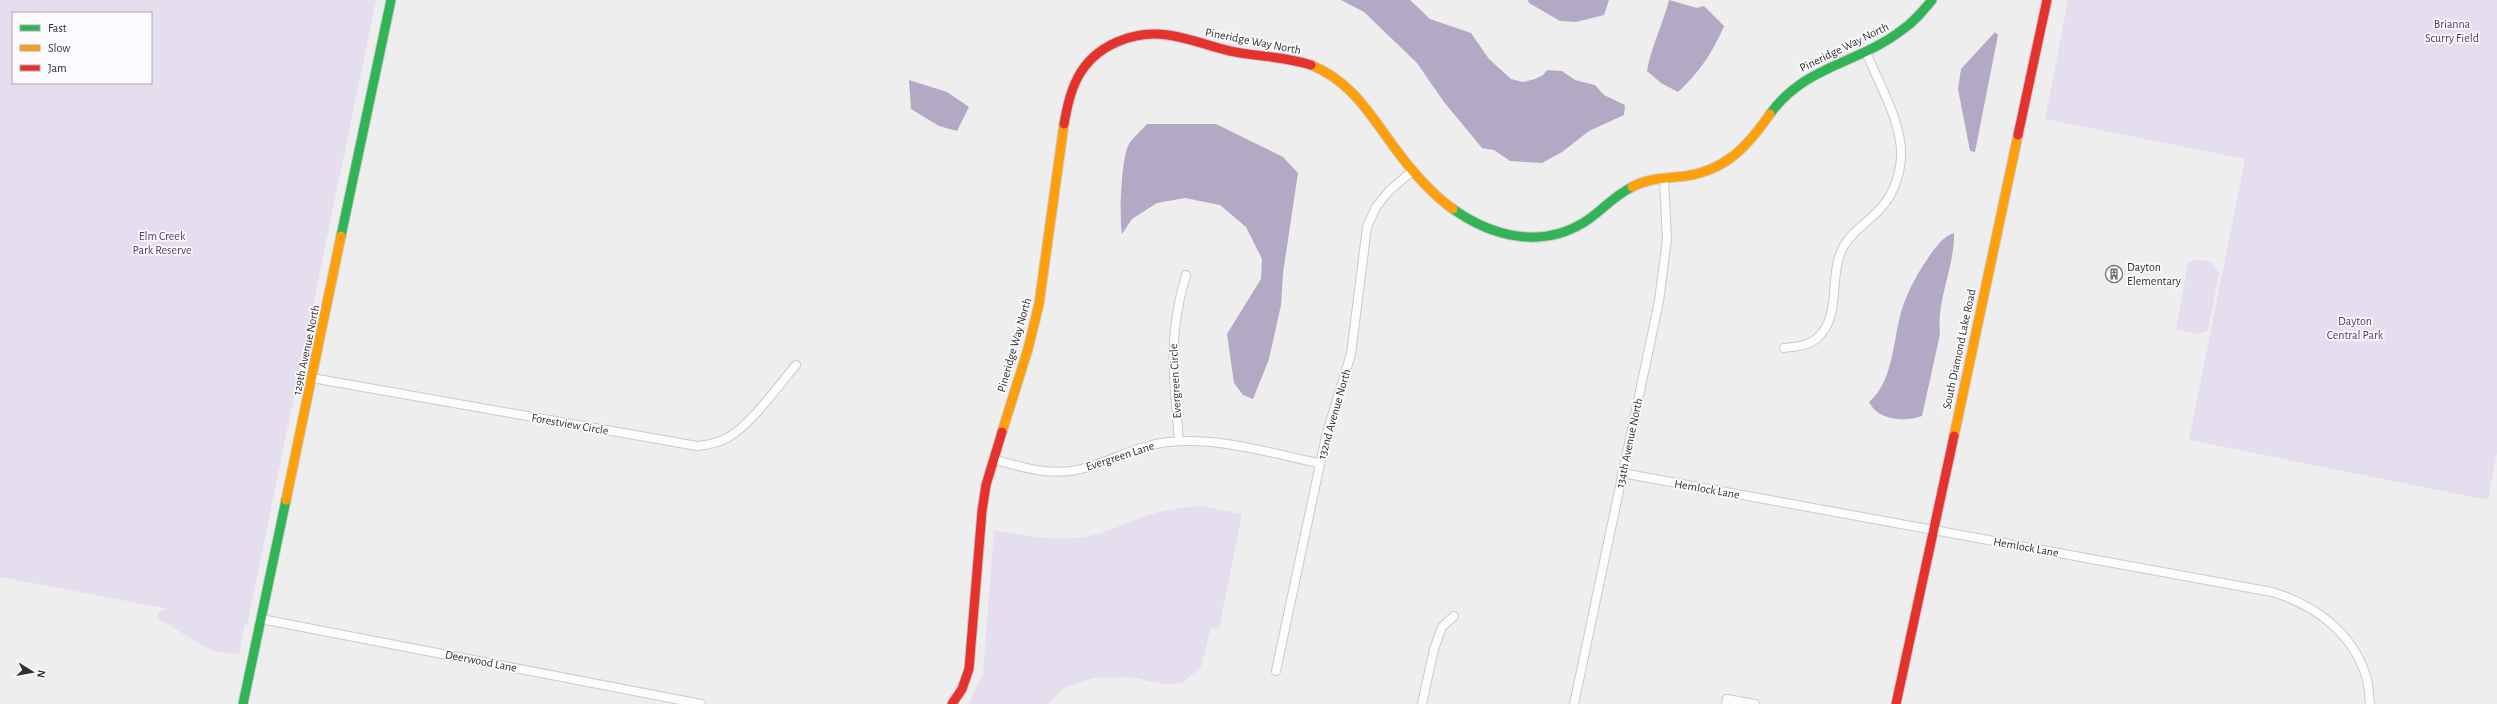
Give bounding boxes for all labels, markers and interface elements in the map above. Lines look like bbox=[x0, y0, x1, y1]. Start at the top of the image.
legend bbox=[12, 12, 152, 84]
park label: Brianna Scurry Field bbox=[2425, 18, 2479, 45]
street label: Pineridge Way North bbox=[1798, 20, 1891, 75]
text: Fast bbox=[48, 22, 67, 34]
street label: Pineridge Way North bbox=[1204, 26, 1302, 57]
text: Slow bbox=[48, 42, 70, 54]
text: Jam bbox=[48, 62, 67, 74]
park label: Elm Creek Park Reserve bbox=[133, 230, 191, 256]
place label: Dayton Elementary bbox=[2127, 261, 2181, 288]
building icon: Dayton Elementary bbox=[2104, 264, 2124, 284]
street label: South Diamond Lake Road bbox=[1940, 288, 1978, 410]
street label: Pineridge Way North bbox=[995, 297, 1034, 394]
street label: 129th Avenue North bbox=[291, 304, 321, 396]
park label: Dayton Central Park bbox=[2327, 315, 2384, 341]
street label: Evergreen Circle bbox=[1167, 343, 1183, 419]
street label: 132nd Avenue North bbox=[1315, 367, 1353, 461]
street label: 134th Avenue North bbox=[1614, 397, 1644, 489]
street label: Forestview Circle bbox=[531, 411, 609, 437]
street label: Evergreen Lane bbox=[1084, 439, 1156, 473]
street label: Hemlock Lane bbox=[1673, 477, 1741, 501]
street label: Hemlock Lane bbox=[1992, 535, 2060, 559]
street label: Deerwood Lane bbox=[444, 648, 518, 674]
north arrow bbox=[12, 652, 52, 692]
text: N bbox=[35, 669, 47, 679]

